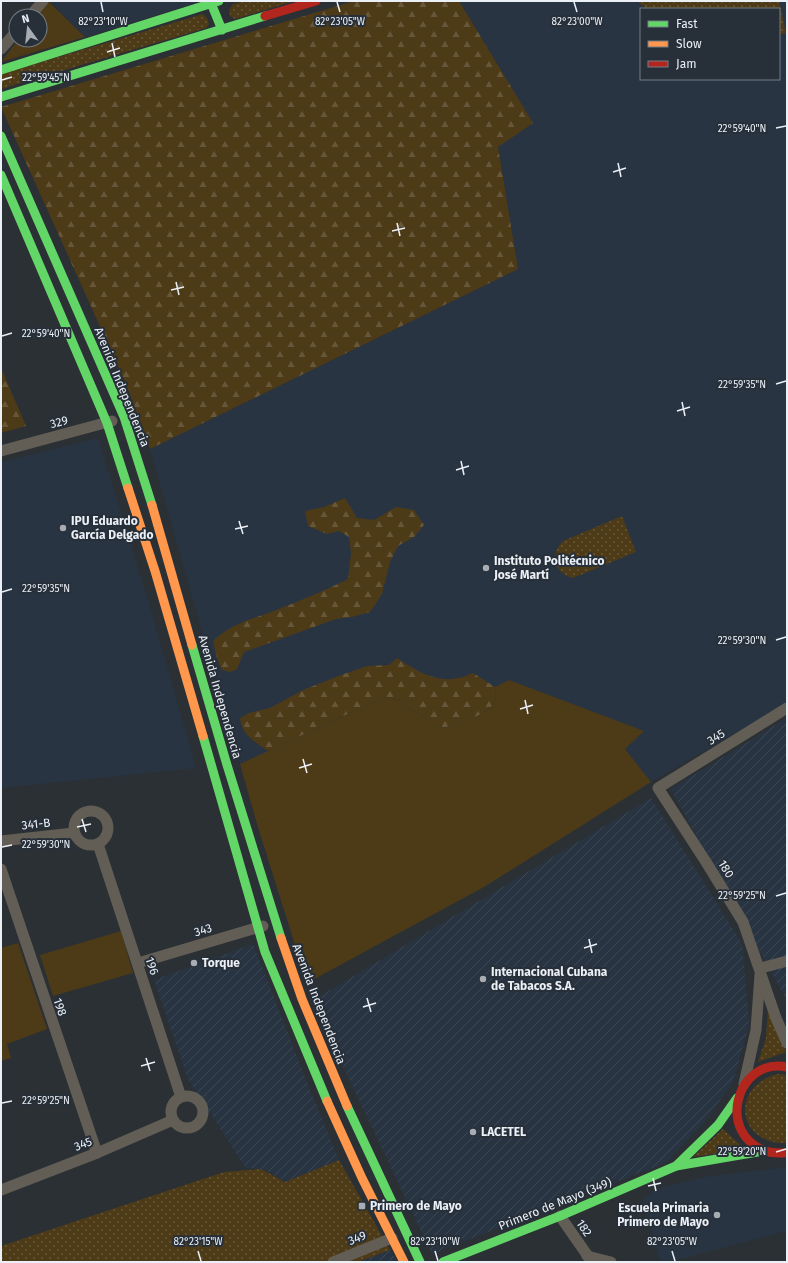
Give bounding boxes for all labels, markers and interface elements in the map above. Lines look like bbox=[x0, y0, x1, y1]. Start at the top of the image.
north arrow bbox=[8, 8, 48, 48]
legend bbox=[640, 8, 780, 80]
text: N bbox=[20, 12, 31, 26]
text: 82°23'10"W bbox=[78, 16, 129, 28]
text: 82°23'05"W bbox=[315, 16, 366, 28]
text: 82°23'00"W bbox=[552, 16, 603, 28]
text: Fast bbox=[676, 17, 698, 31]
text: Slow bbox=[676, 37, 702, 51]
text: Jam bbox=[676, 57, 696, 71]
text: 22°59'45"N bbox=[22, 72, 70, 84]
text: 22°59'40"N bbox=[718, 123, 766, 135]
street label: Avenida Independencia bbox=[92, 325, 152, 449]
text: 22°59'40"N bbox=[22, 328, 70, 340]
text: 22°59'35"N bbox=[718, 379, 766, 391]
street label: 329 bbox=[48, 413, 70, 431]
place label: IPU Eduardo García Delgado bbox=[71, 514, 153, 542]
marker: IPU Eduardo García Delgado bbox=[58, 523, 68, 533]
place label: Instituto Politécnico José Martí bbox=[493, 554, 604, 582]
marker: Instituto Politécnico José Martí bbox=[481, 563, 491, 573]
text: 22°59'35"N bbox=[22, 583, 70, 595]
street label: Avenida Independencia bbox=[196, 634, 244, 760]
text: 22°59'30"N bbox=[718, 635, 766, 647]
street label: 345 bbox=[705, 726, 727, 748]
street label: 341-B bbox=[21, 816, 51, 832]
text: 22°59'30"N bbox=[22, 839, 70, 851]
street label: 180 bbox=[715, 857, 737, 881]
text: 22°59'25"N bbox=[718, 890, 766, 902]
street label: 343 bbox=[192, 921, 214, 939]
street label: Avenida Independencia bbox=[290, 942, 348, 1066]
street label: 196 bbox=[142, 955, 162, 977]
place label: Torque bbox=[202, 956, 240, 970]
marker: Torque bbox=[189, 958, 199, 968]
place label: Internacional Cubana de Tabacos S.A. bbox=[491, 965, 608, 993]
marker: Internacional Cubana de Tabacos S.A. bbox=[478, 974, 488, 984]
street label: 198 bbox=[50, 996, 70, 1018]
text: 22°59'25"N bbox=[22, 1095, 70, 1107]
place label: LACETEL bbox=[481, 1125, 526, 1139]
marker: LACETEL bbox=[468, 1127, 478, 1137]
street label: 345 bbox=[72, 1134, 94, 1154]
text: 22°59'20"N bbox=[718, 1146, 766, 1158]
street label: Primero de Mayo (349) bbox=[496, 1175, 614, 1233]
place label: Primero de Mayo bbox=[370, 1199, 462, 1213]
marker: Primero de Mayo bbox=[357, 1201, 367, 1211]
place label: Escuela Primaria Primero de Mayo bbox=[617, 1201, 709, 1229]
marker: Escuela Primaria Primero de Mayo bbox=[712, 1210, 722, 1220]
street label: 182 bbox=[573, 1217, 595, 1239]
street label: 349 bbox=[346, 1228, 368, 1248]
text: 82°23'15"W bbox=[174, 1236, 223, 1248]
text: 82°23'10"W bbox=[410, 1236, 461, 1248]
text: 82°23'05"W bbox=[647, 1236, 698, 1248]

